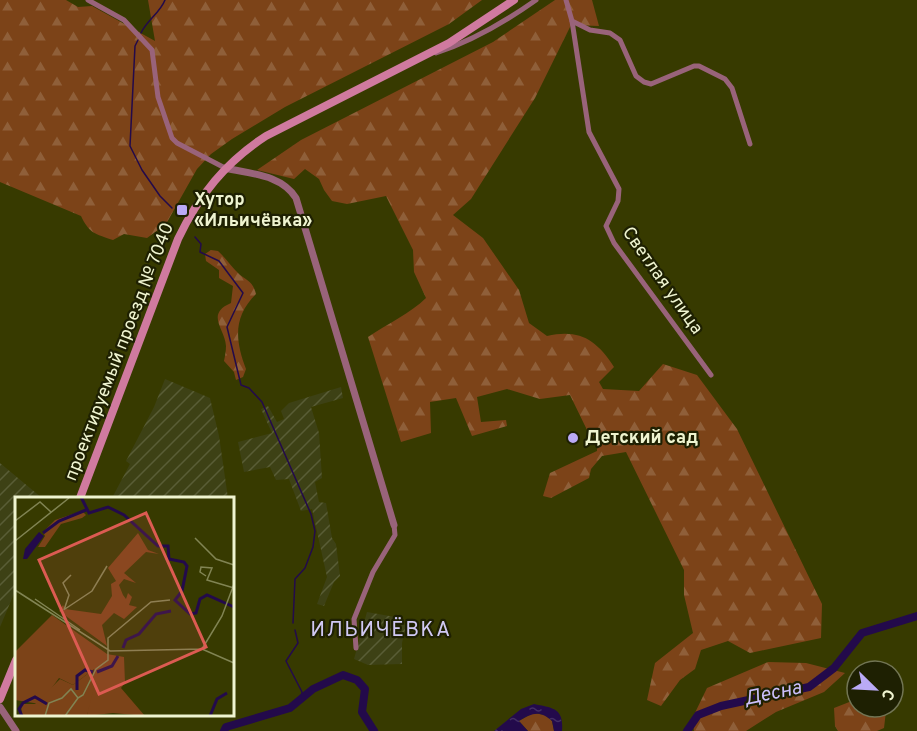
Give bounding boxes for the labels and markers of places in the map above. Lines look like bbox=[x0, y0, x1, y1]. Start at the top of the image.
place label: Хутор «Ильичёвка» bbox=[194, 189, 312, 233]
marker: Хутор «Ильичёвка» bbox=[175, 203, 189, 217]
place label: Детский сад bbox=[585, 427, 698, 450]
marker: Детский сад bbox=[566, 431, 580, 445]

